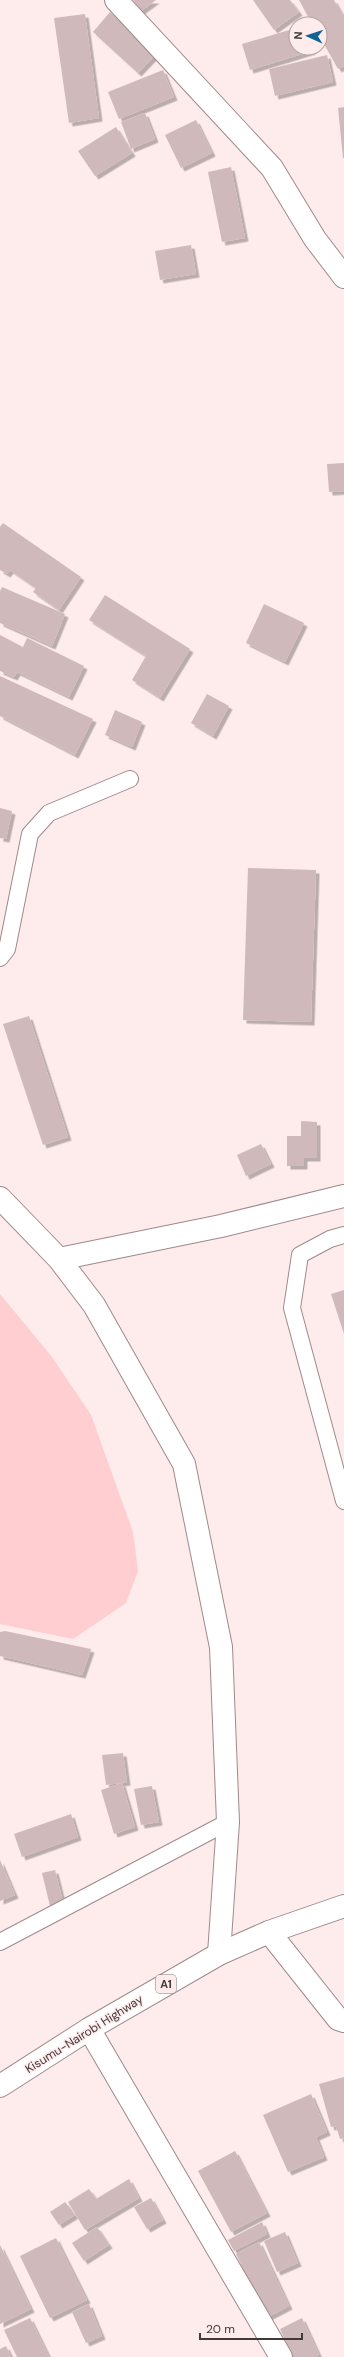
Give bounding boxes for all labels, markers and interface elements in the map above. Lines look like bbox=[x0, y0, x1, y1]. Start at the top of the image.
north arrow bbox=[288, 16, 328, 56]
text: N bbox=[291, 31, 305, 40]
road number: A1 bbox=[156, 1975, 176, 1993]
street label: Kisumu-Nairobi Highway bbox=[22, 1991, 146, 2077]
scale bar bbox=[200, 2315, 302, 2341]
text: 20 m bbox=[206, 2321, 235, 2337]

